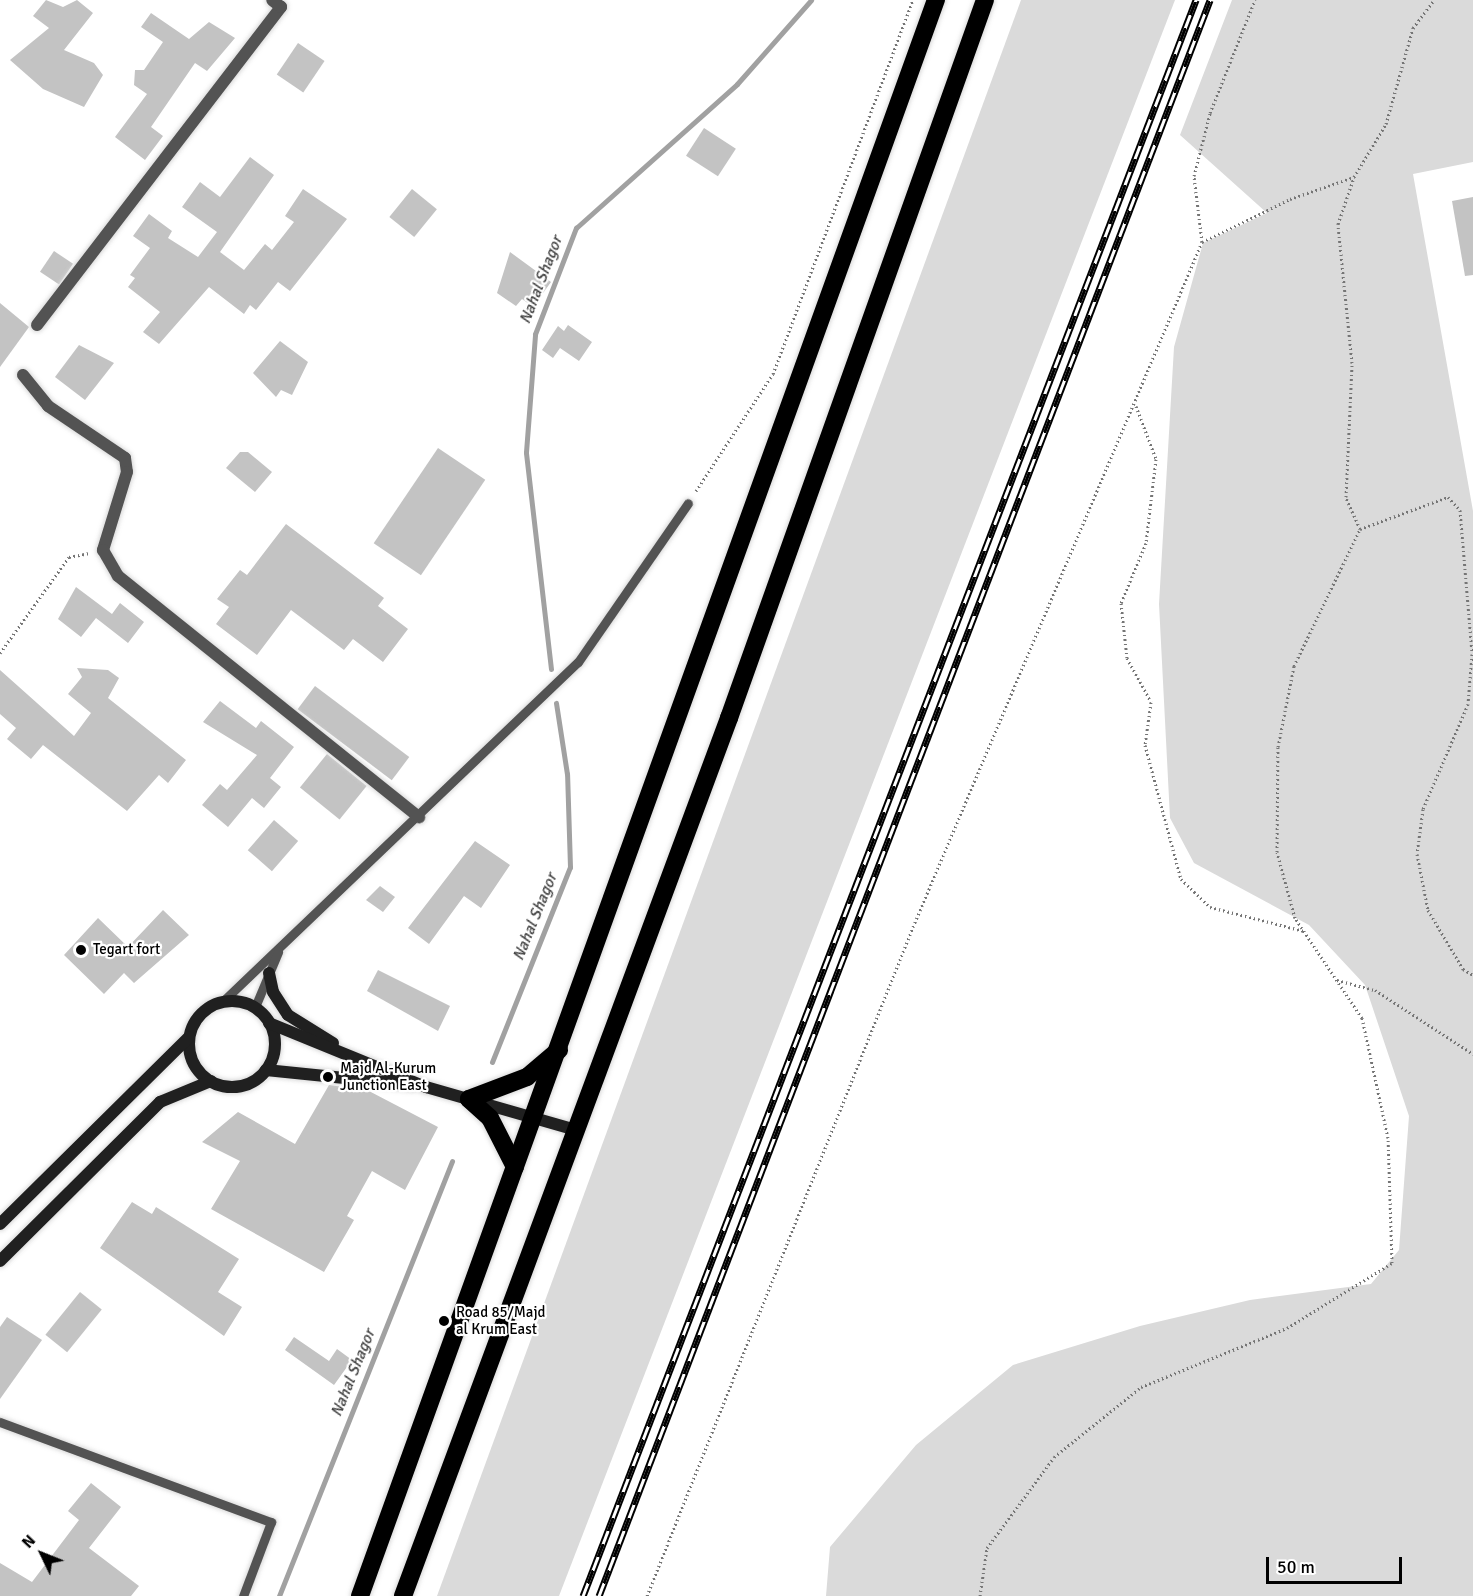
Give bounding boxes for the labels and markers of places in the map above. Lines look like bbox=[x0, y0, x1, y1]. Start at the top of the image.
place label: Tegart fort bbox=[93, 941, 160, 959]
marker: Tegart fort bbox=[74, 943, 88, 957]
place label: Majd Al-Kurum Junction East bbox=[340, 1059, 436, 1094]
marker: Majd Al-Kurum Junction East bbox=[321, 1070, 335, 1084]
place label: Road 85/Majd al Krum East bbox=[456, 1303, 546, 1338]
marker: Road 85/Majd al Krum East bbox=[437, 1314, 451, 1328]

